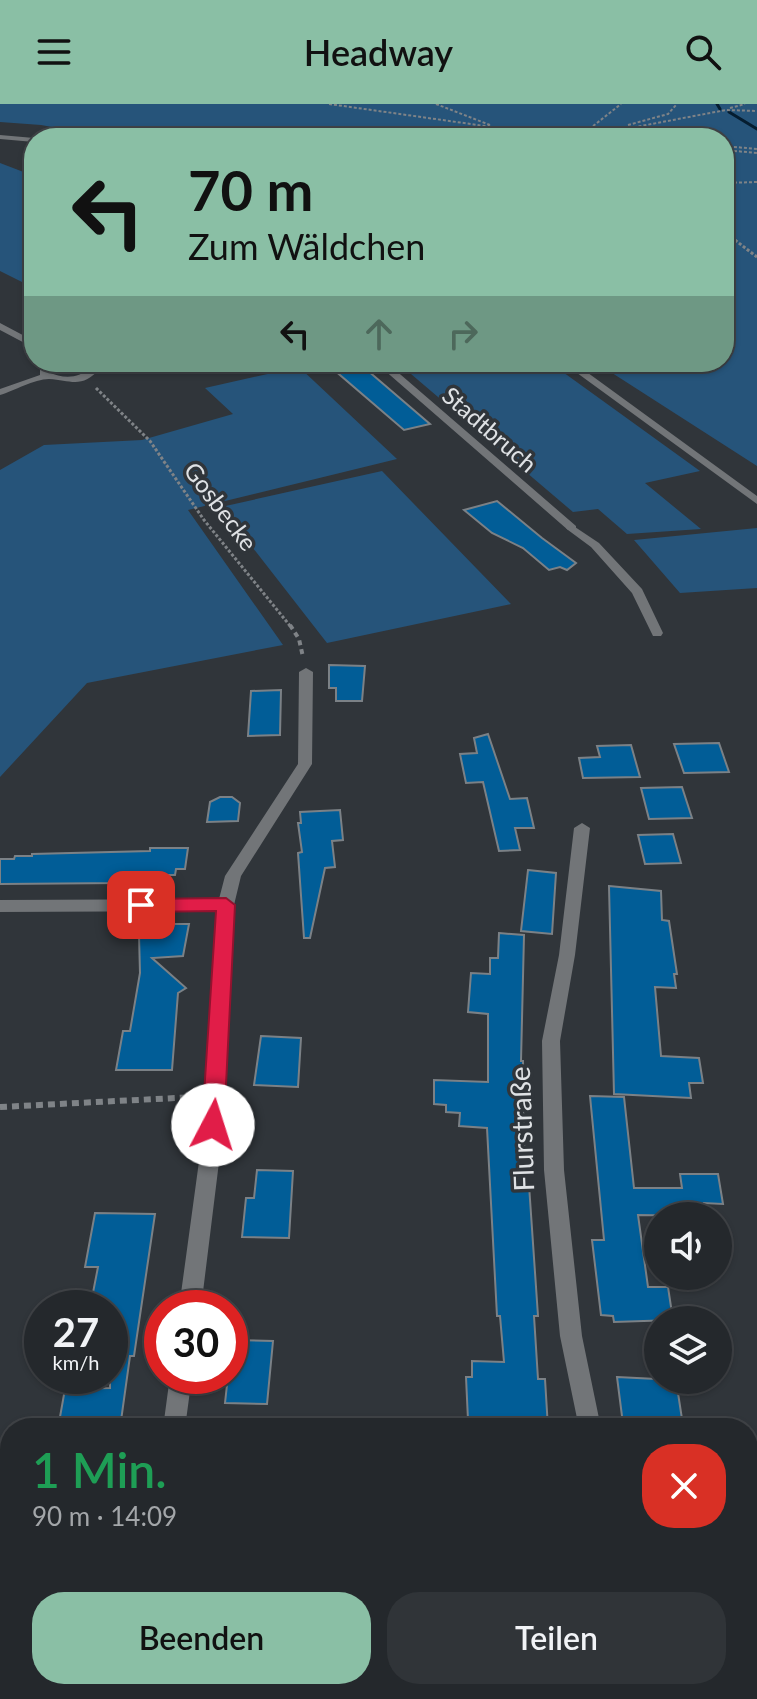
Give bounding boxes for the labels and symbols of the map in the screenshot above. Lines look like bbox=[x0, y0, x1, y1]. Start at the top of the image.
street label: Stadtbruch bbox=[437, 380, 543, 478]
street label: Gosbecke bbox=[179, 456, 264, 556]
pin bbox=[107, 871, 175, 939]
street label: Flurstraße bbox=[502, 1066, 540, 1192]
position arrow bbox=[171, 1083, 255, 1167]
speed limit sign: 30 bbox=[144, 1290, 248, 1394]

